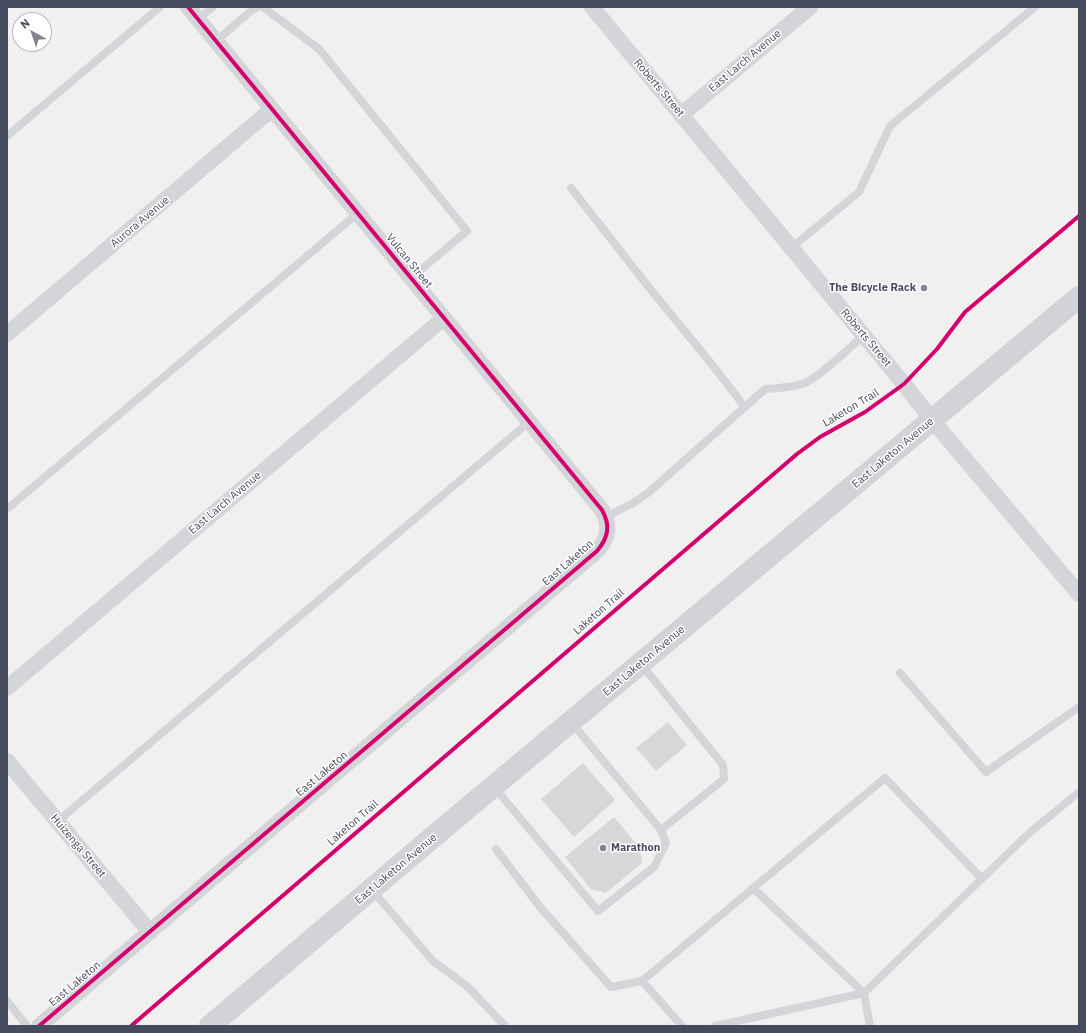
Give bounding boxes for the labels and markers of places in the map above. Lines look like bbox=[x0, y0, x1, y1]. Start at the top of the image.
place label: The Bicycle Rack bbox=[829, 281, 916, 295]
marker: The Bicycle Rack bbox=[919, 283, 929, 293]
place label: Marathon bbox=[611, 841, 660, 855]
marker: Marathon bbox=[598, 843, 608, 853]

